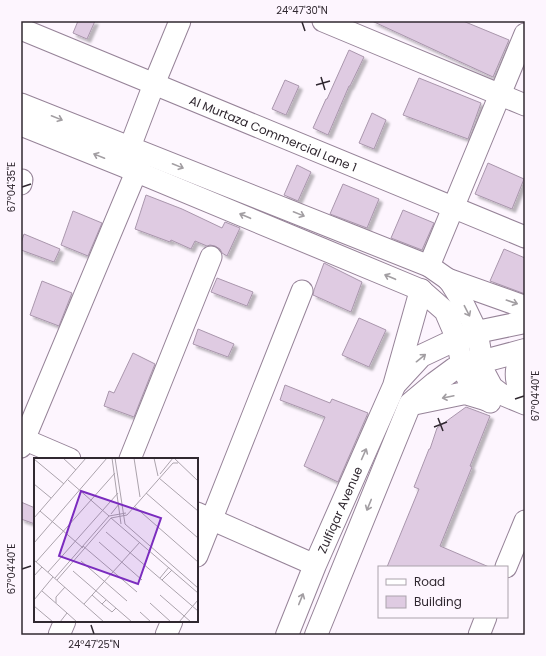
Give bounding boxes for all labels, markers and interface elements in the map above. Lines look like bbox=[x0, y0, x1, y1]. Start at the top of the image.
text: 24°47'30"N bbox=[276, 3, 328, 18]
street label: Al Murtaza Commercial Lane 1 bbox=[187, 91, 360, 175]
one-way arrow bbox=[51, 114, 63, 122]
one-way arrow bbox=[93, 151, 105, 159]
text: 67°04'35"E bbox=[4, 162, 19, 212]
one-way arrow bbox=[172, 162, 184, 170]
one-way arrow bbox=[292, 211, 304, 219]
one-way arrow bbox=[239, 212, 251, 220]
one-way arrow bbox=[385, 273, 397, 280]
one-way arrow bbox=[506, 299, 519, 306]
one-way arrow bbox=[464, 304, 471, 316]
one-way arrow bbox=[416, 354, 426, 363]
text: 67°04'40"E bbox=[528, 371, 543, 421]
one-way arrow bbox=[442, 393, 455, 401]
one-way arrow bbox=[361, 448, 368, 460]
inset map bbox=[34, 458, 198, 622]
street label: Zulfiqar Avenue bbox=[313, 464, 366, 556]
one-way arrow bbox=[365, 499, 372, 511]
text: 67°04'40"E bbox=[4, 544, 19, 594]
legend bbox=[378, 566, 508, 618]
text: Road bbox=[414, 573, 445, 590]
one-way arrow bbox=[298, 593, 306, 605]
text: Building bbox=[414, 593, 462, 610]
text: 24°47'25"N bbox=[68, 637, 120, 652]

